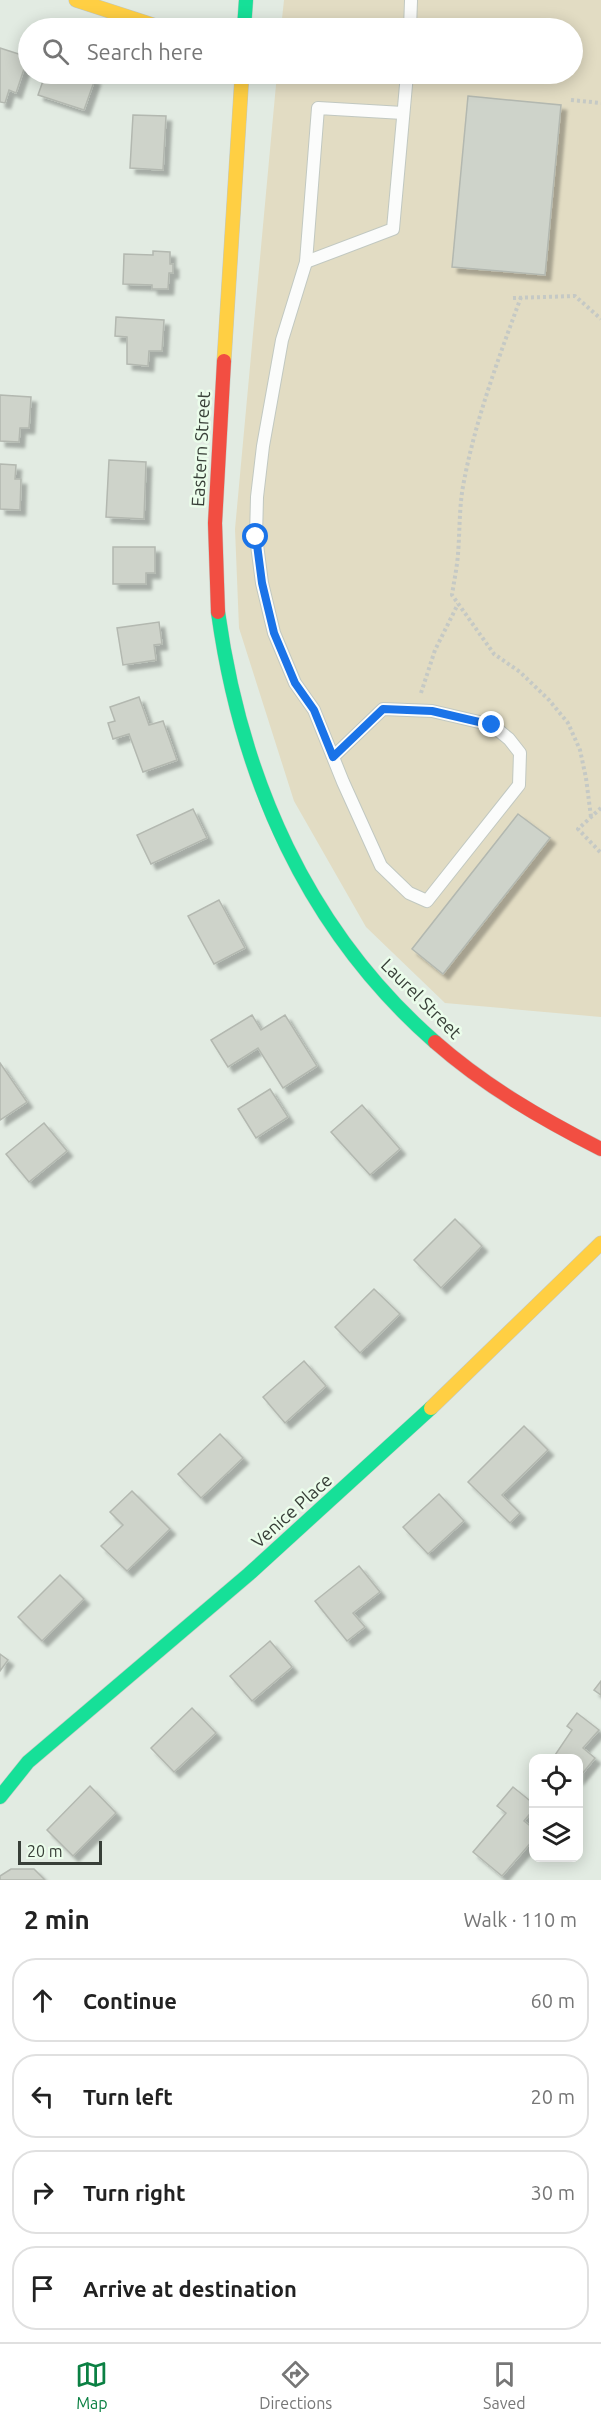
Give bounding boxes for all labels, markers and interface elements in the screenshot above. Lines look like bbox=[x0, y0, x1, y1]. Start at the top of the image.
search box bbox=[18, 18, 583, 84]
icon: search bbox=[39, 35, 72, 68]
text: Search here bbox=[87, 39, 203, 64]
street label: Eastern Street bbox=[187, 391, 213, 507]
route start bbox=[242, 523, 268, 549]
route end bbox=[478, 711, 504, 737]
street label: Laurel Street bbox=[378, 954, 466, 1042]
street label: Venice Place bbox=[247, 1469, 335, 1551]
map controls bbox=[529, 1754, 583, 1862]
button: locate bbox=[529, 1754, 583, 1808]
button: layers bbox=[529, 1808, 583, 1862]
scale bar bbox=[18, 1838, 102, 1866]
text: 20 m bbox=[27, 1842, 63, 1860]
text: 2 min bbox=[24, 1905, 90, 1934]
text: Walk · 110 m bbox=[464, 1908, 577, 1931]
icon: ahead bbox=[26, 1984, 59, 2017]
text: Continue bbox=[83, 1988, 177, 2013]
text: 60 m bbox=[531, 1989, 575, 2012]
icon: left bbox=[26, 2080, 59, 2113]
text: Turn left bbox=[83, 2084, 173, 2109]
text: 20 m bbox=[531, 2085, 575, 2108]
icon: right bbox=[26, 2176, 59, 2209]
text: Turn right bbox=[83, 2180, 185, 2205]
text: 30 m bbox=[531, 2181, 575, 2204]
icon: arrive bbox=[26, 2272, 59, 2305]
text: Arrive at destination bbox=[83, 2276, 297, 2301]
tab: Map bbox=[75, 2358, 108, 2412]
tab: Directions bbox=[259, 2358, 332, 2412]
tab: Saved bbox=[483, 2358, 526, 2412]

